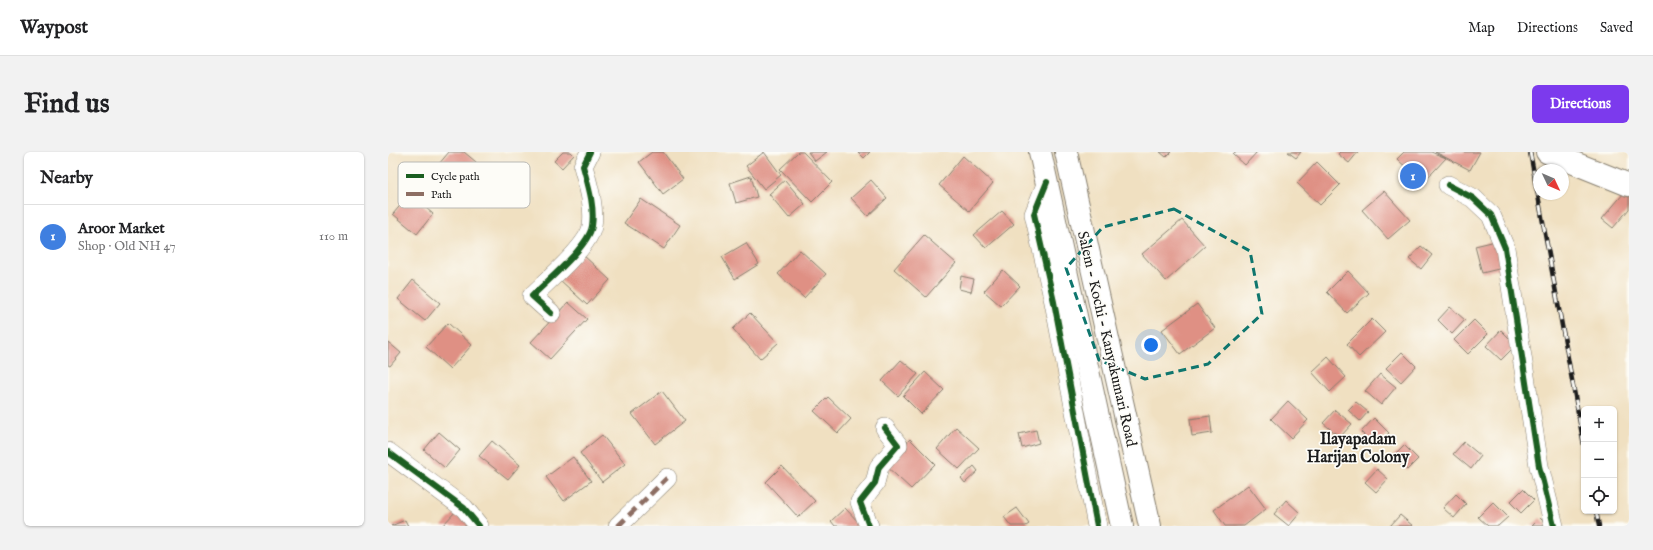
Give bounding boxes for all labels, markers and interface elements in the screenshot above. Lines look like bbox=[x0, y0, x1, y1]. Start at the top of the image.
text: Waypost bbox=[20, 16, 88, 40]
text: Map bbox=[1468, 19, 1495, 37]
text: Directions bbox=[1517, 19, 1578, 37]
text: Saved bbox=[1600, 19, 1633, 37]
button: Directions bbox=[1532, 85, 1629, 123]
text: Find us bbox=[24, 87, 110, 122]
pin: 1 bbox=[1400, 161, 1426, 191]
legend bbox=[398, 162, 530, 208]
north arrow bbox=[1533, 164, 1569, 200]
text: Nearby bbox=[40, 168, 93, 189]
text: Cycle path bbox=[431, 170, 480, 184]
text: Path bbox=[431, 188, 452, 202]
text: Aroor Market bbox=[78, 219, 165, 238]
text: 1 bbox=[51, 228, 55, 245]
text: 110 m bbox=[319, 228, 348, 245]
street label: Salem - Kochi - Kanyakumari Road bbox=[1073, 229, 1141, 450]
text: Shop · Old NH 47 bbox=[78, 238, 176, 255]
your location bbox=[1141, 335, 1161, 355]
map controls bbox=[1581, 406, 1617, 514]
button: + bbox=[1581, 406, 1617, 442]
district label: Ilayapadam Harijan Colony bbox=[1307, 430, 1410, 468]
button: − bbox=[1581, 442, 1617, 478]
button: locate bbox=[1581, 478, 1617, 514]

